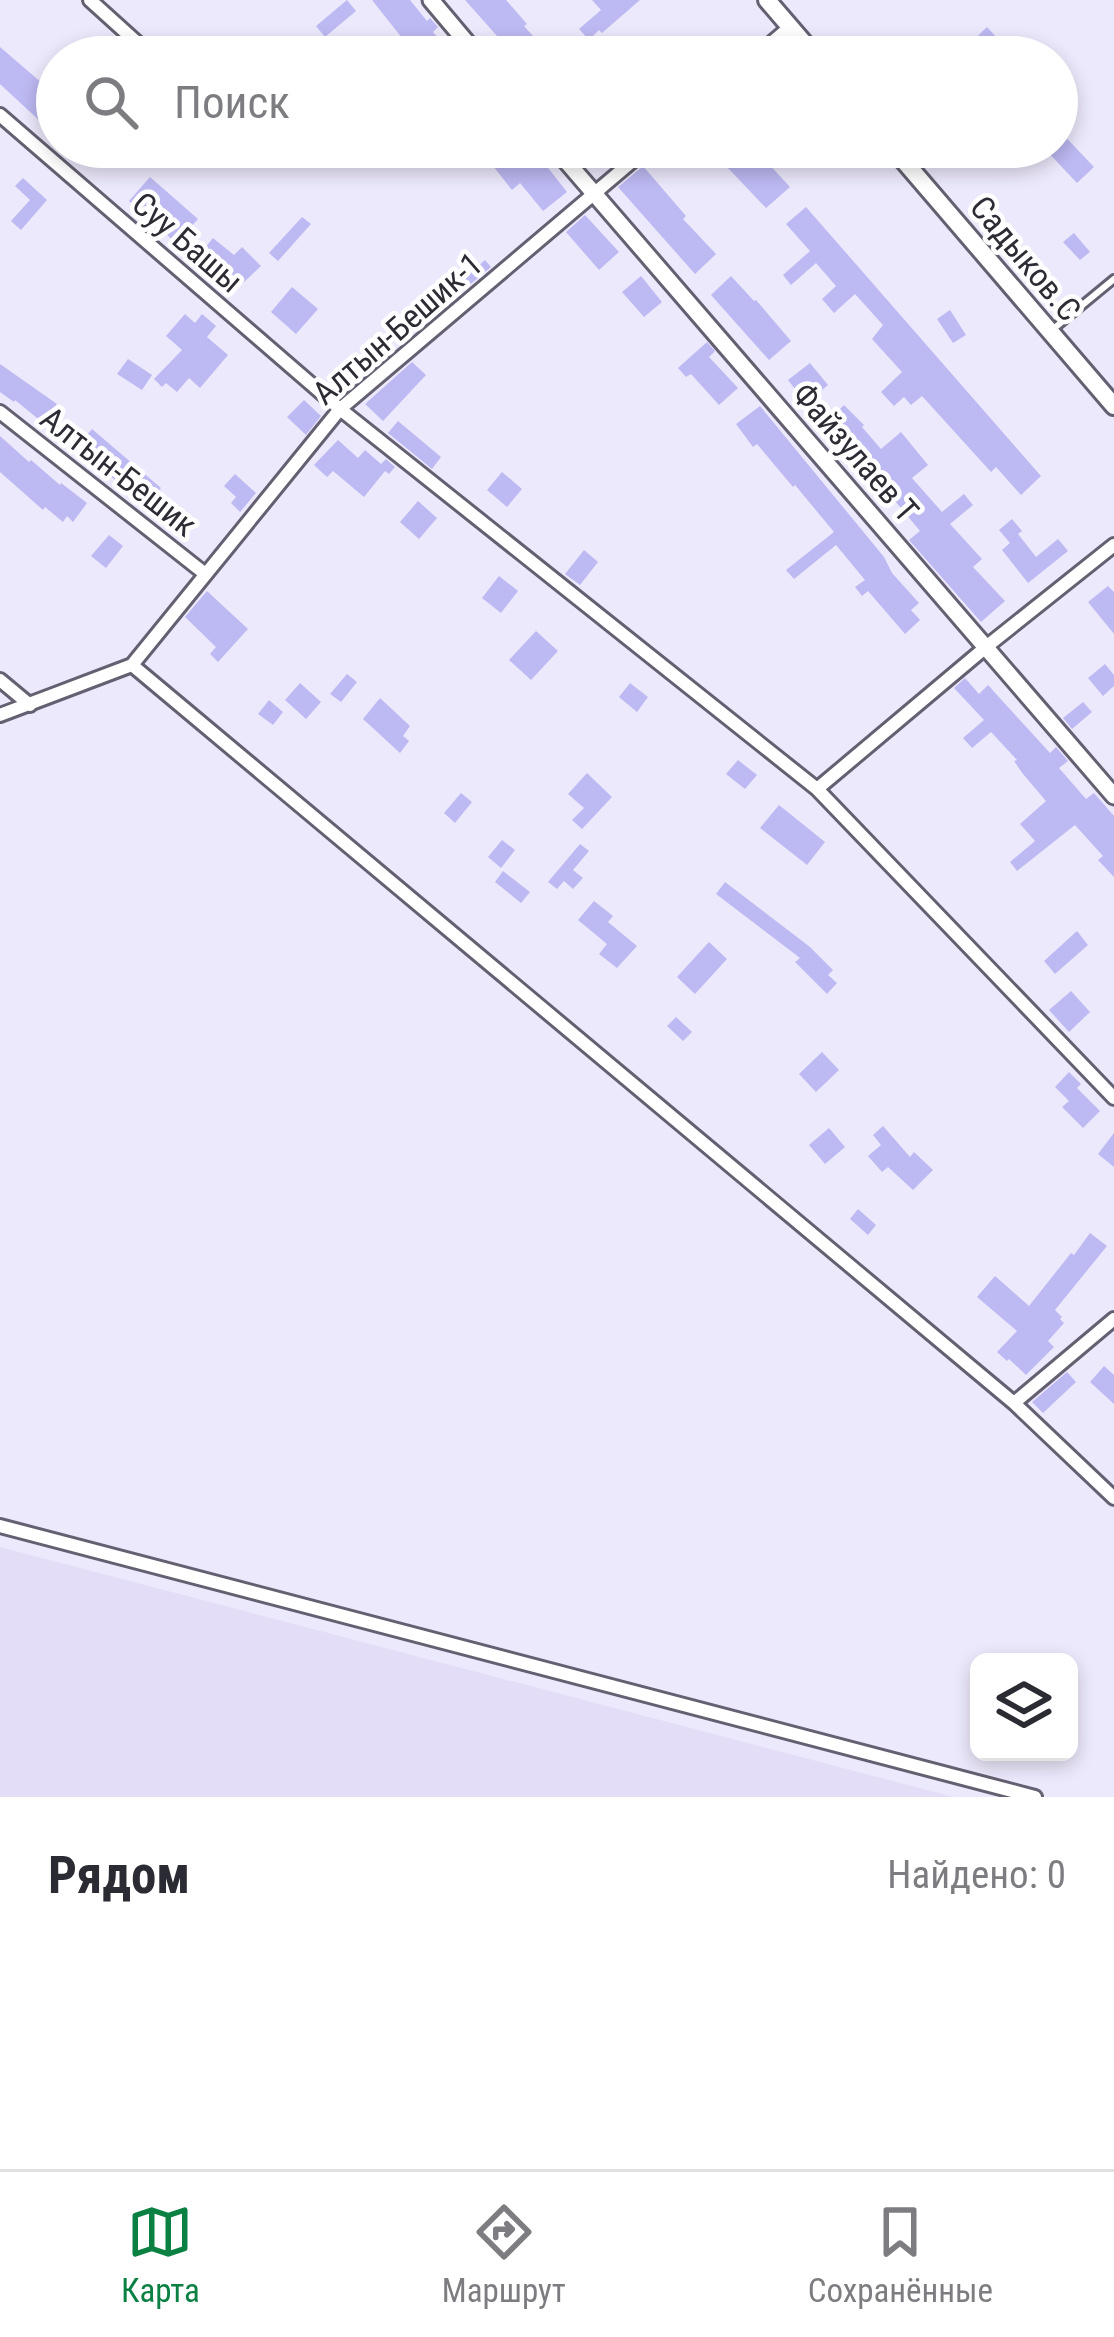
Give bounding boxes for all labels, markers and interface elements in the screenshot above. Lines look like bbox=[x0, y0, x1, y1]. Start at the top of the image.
search box bbox=[36, 36, 1078, 168]
icon: search bbox=[78, 69, 144, 135]
text: Поиск bbox=[174, 76, 290, 129]
street label: Суу Башы bbox=[125, 184, 251, 301]
street label: Садыков.С bbox=[962, 188, 1089, 329]
street label: Алтын-Бешик-1 bbox=[305, 244, 490, 413]
street label: Файзулаев Т bbox=[785, 375, 927, 530]
street label: Алтын-Бешик bbox=[33, 398, 205, 544]
map controls bbox=[970, 1653, 1078, 1761]
button: layers bbox=[970, 1653, 1078, 1761]
text: Рядом bbox=[48, 1846, 190, 1905]
text: Найдено: 0 bbox=[887, 1852, 1066, 1898]
tab: Карта bbox=[121, 2199, 200, 2310]
tab: Маршрут bbox=[442, 2199, 566, 2310]
tab: Сохранённые bbox=[808, 2199, 993, 2310]

